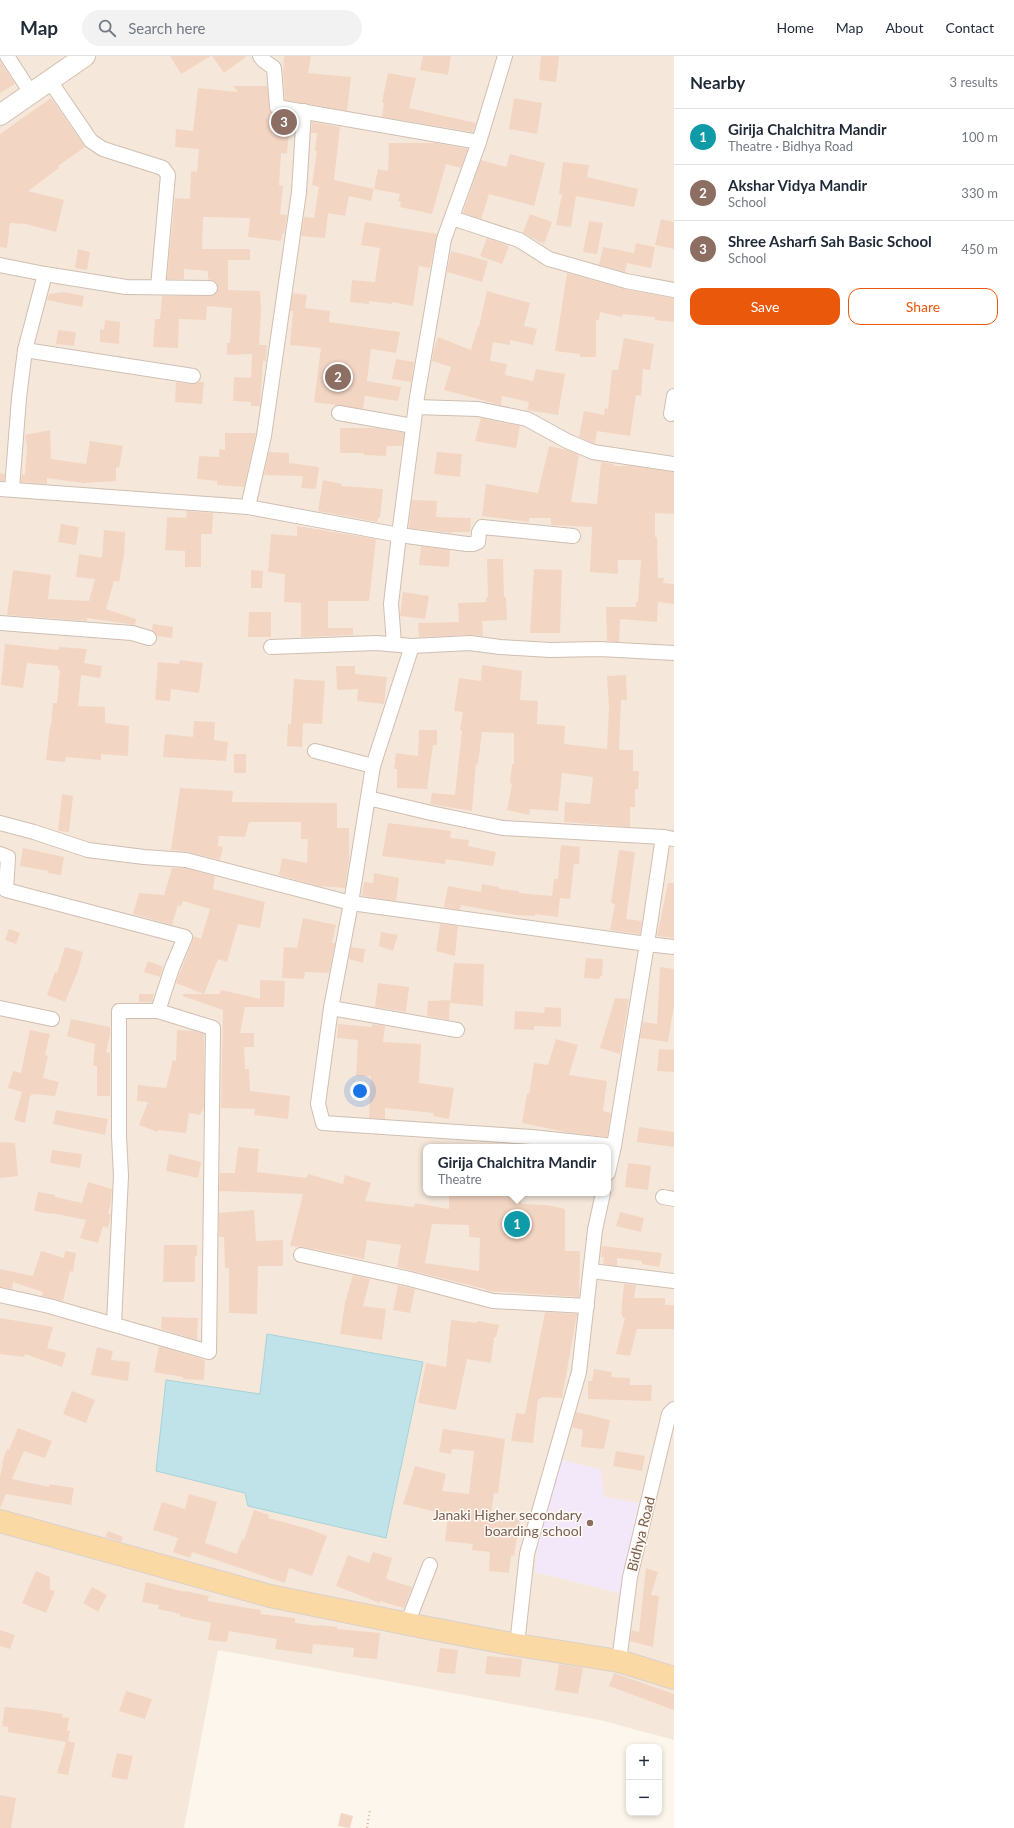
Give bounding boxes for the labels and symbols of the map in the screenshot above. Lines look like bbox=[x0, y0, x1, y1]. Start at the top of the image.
pin: 3 bbox=[271, 107, 297, 137]
pin: 2 bbox=[325, 362, 351, 392]
your location bbox=[350, 1081, 370, 1101]
pin: 1 bbox=[504, 1209, 530, 1239]
street label: Bidhya Road bbox=[623, 1495, 658, 1573]
place label: Janaki Higher secondary boarding school bbox=[433, 1506, 583, 1539]
marker: Janaki Higher secondary boarding school bbox=[585, 1518, 595, 1528]

